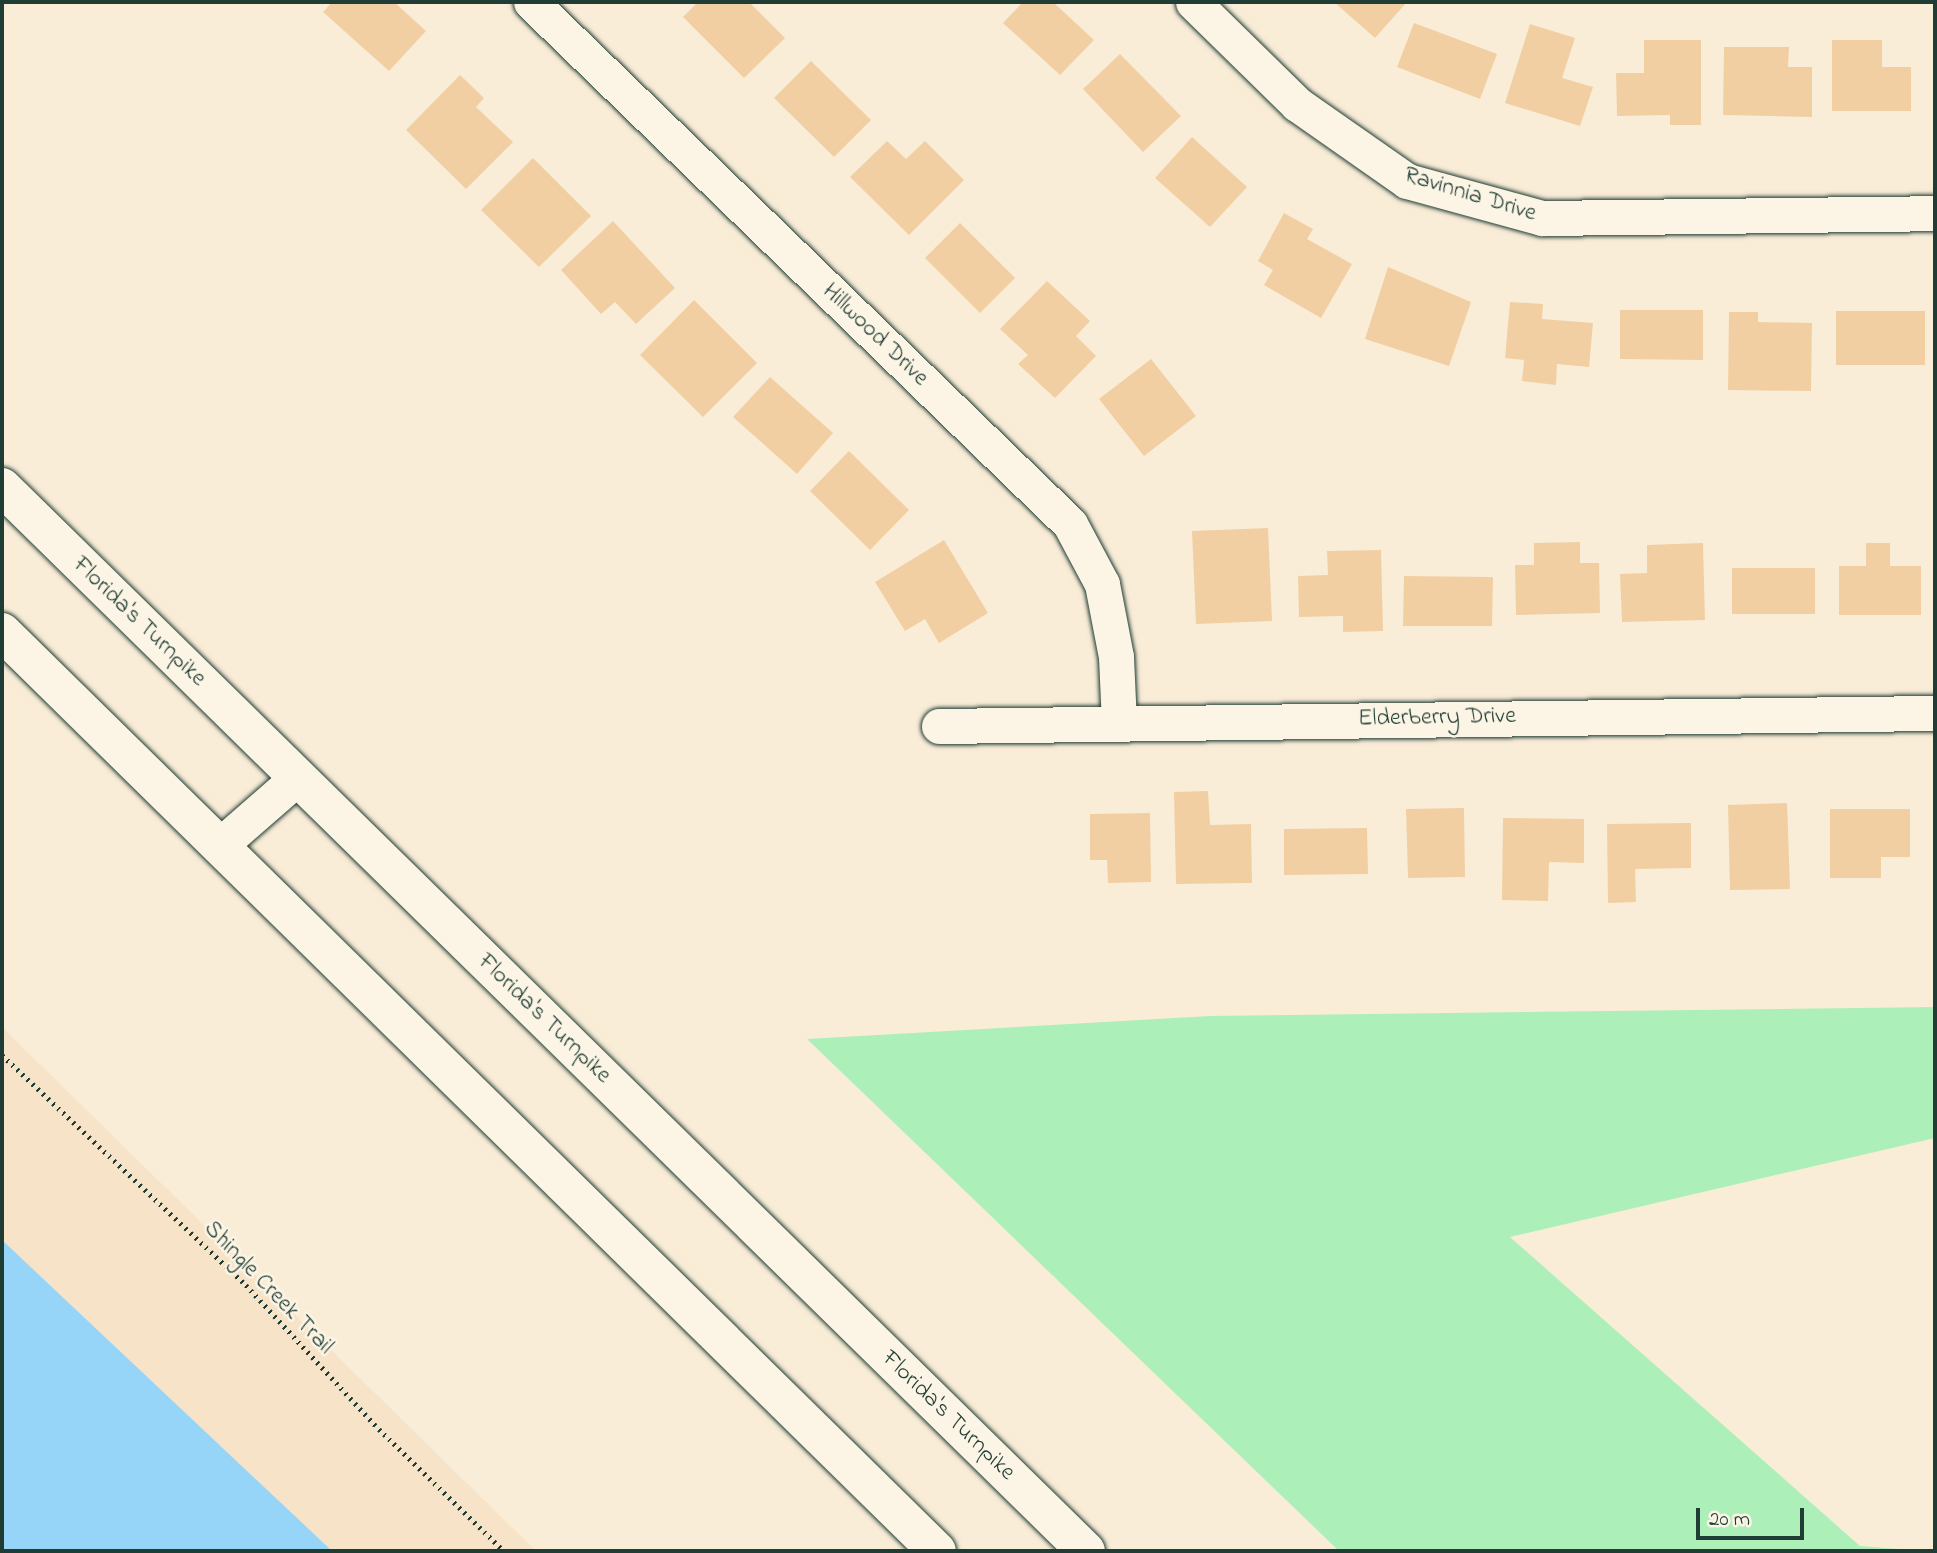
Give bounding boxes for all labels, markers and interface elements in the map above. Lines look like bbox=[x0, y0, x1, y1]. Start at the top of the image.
street label: Ravinnia Drive bbox=[1400, 161, 1540, 229]
street label: Hillwood Drive bbox=[816, 277, 934, 393]
street label: Florida's Turnpike bbox=[66, 551, 212, 693]
street label: Elderberry Drive bbox=[1358, 702, 1516, 734]
street label: Florida's Turnpike bbox=[471, 948, 617, 1090]
street label: Shingle Creek Trail bbox=[197, 1215, 339, 1361]
street label: Florida's Turnpike bbox=[875, 1345, 1021, 1487]
scale bar bbox=[1699, 1494, 1808, 1538]
text: 20 m bbox=[1709, 1505, 1750, 1535]

